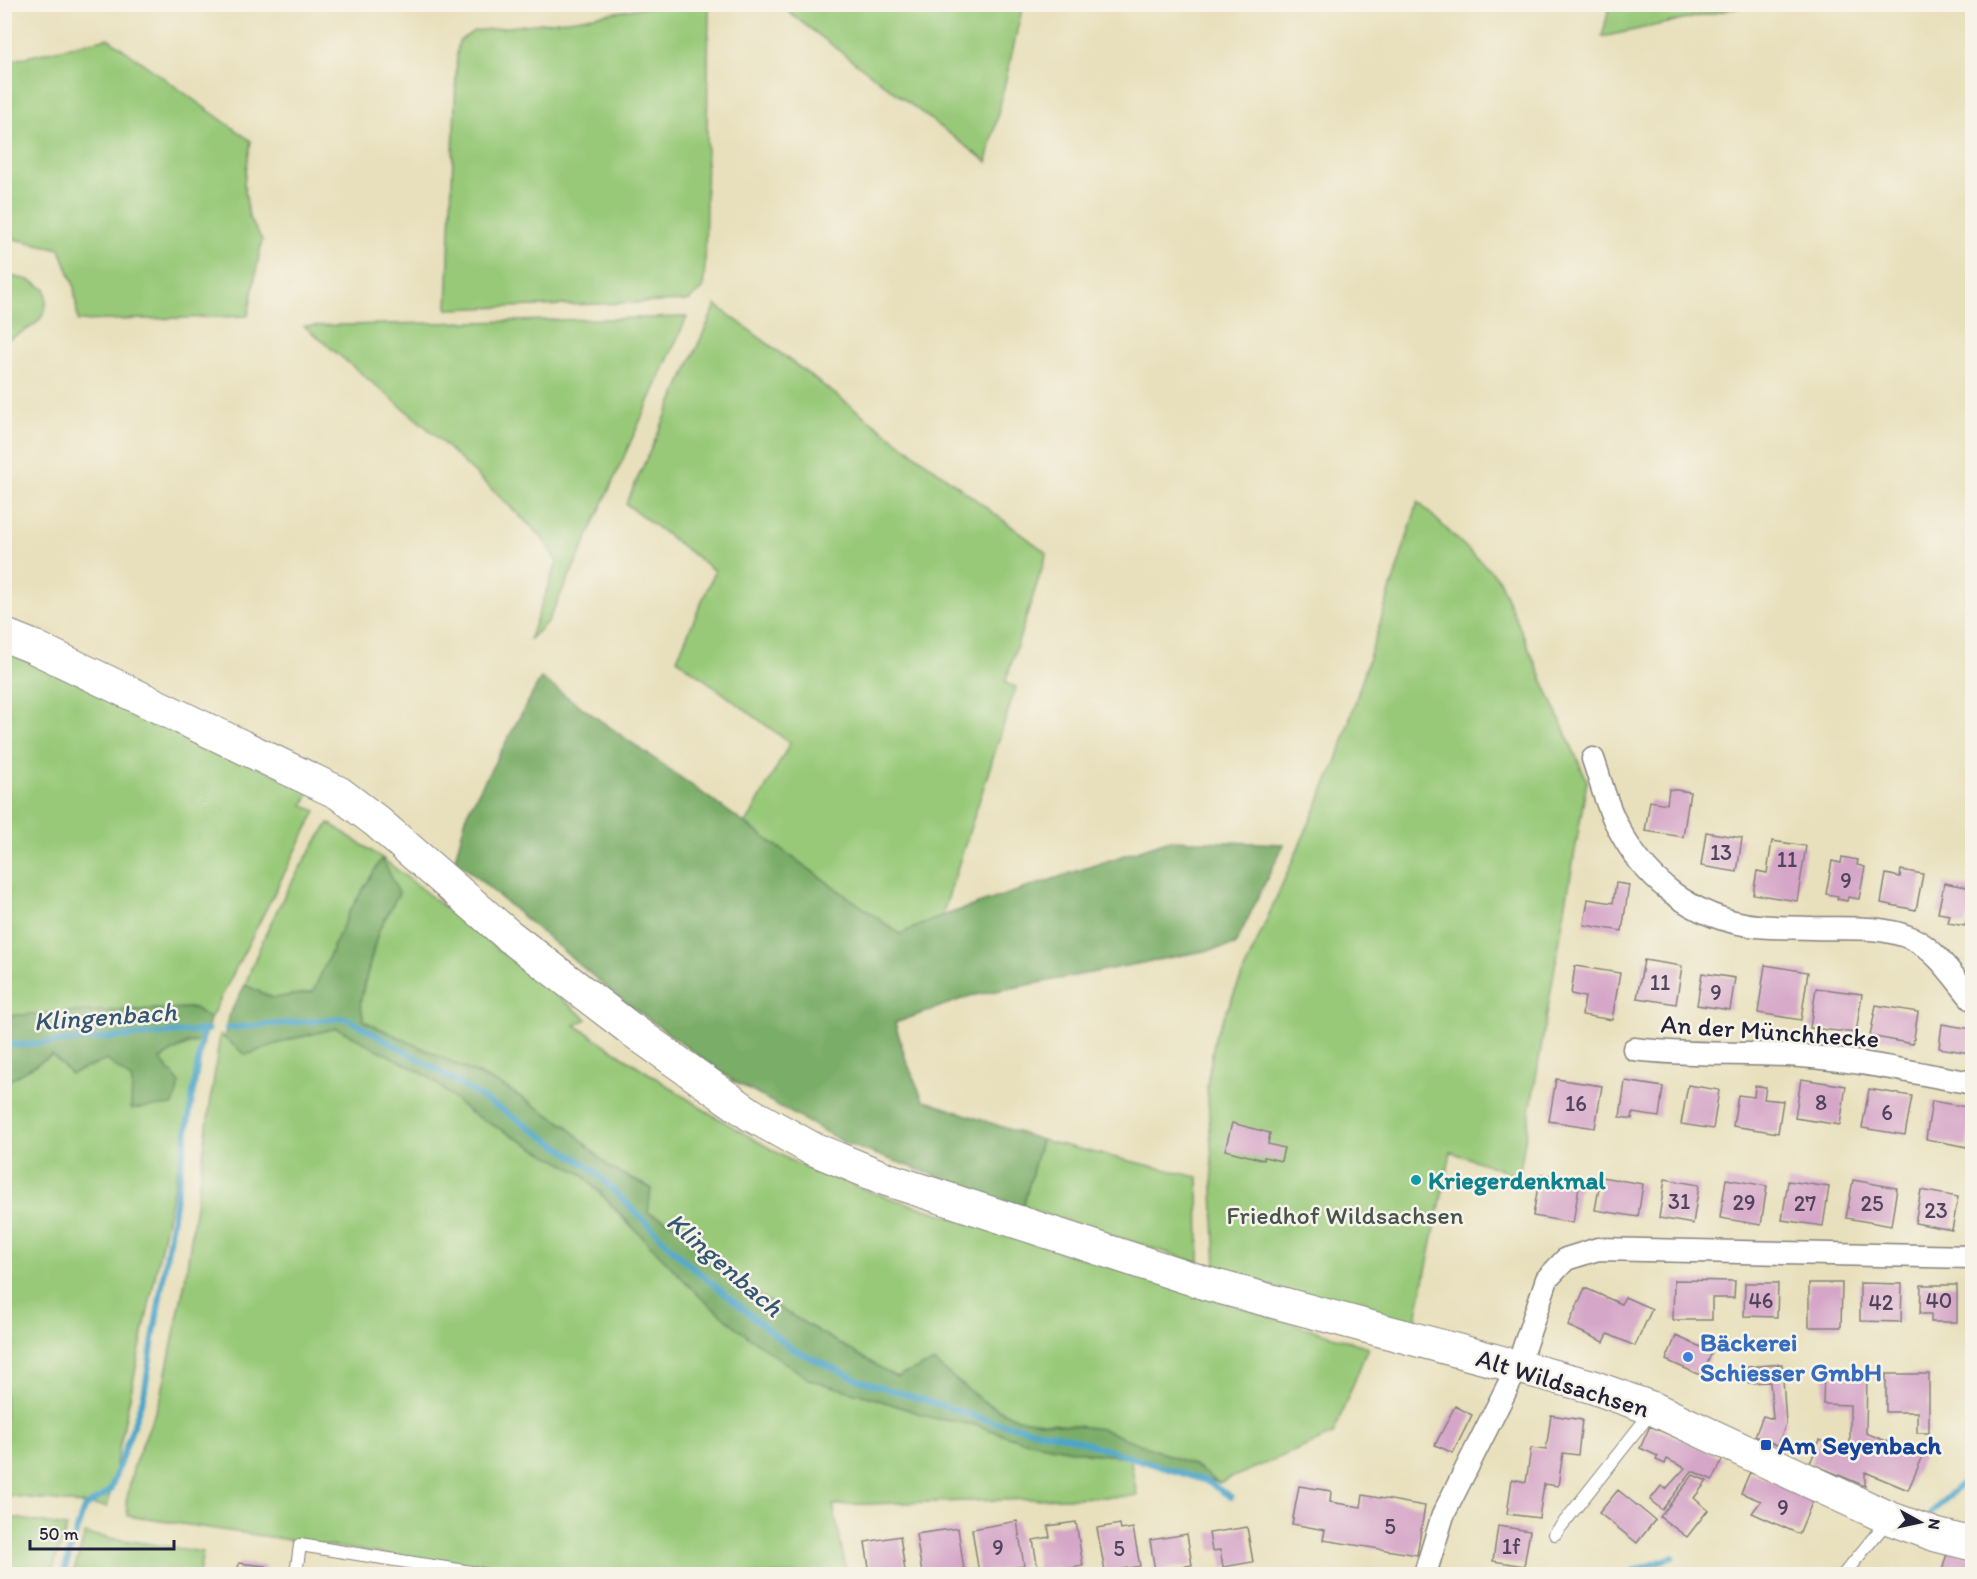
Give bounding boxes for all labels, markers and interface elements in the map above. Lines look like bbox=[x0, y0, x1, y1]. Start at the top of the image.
house number: 13 bbox=[1710, 839, 1732, 866]
house number: 11 bbox=[1777, 846, 1797, 873]
house number: 9 bbox=[1840, 867, 1852, 894]
house number: 11 bbox=[1650, 969, 1670, 996]
house number: 9 bbox=[1710, 979, 1722, 1006]
water label: Klingenbach bbox=[32, 995, 178, 1037]
street label: An der Münchhecke bbox=[1660, 1007, 1880, 1055]
house number: 8 bbox=[1815, 1089, 1827, 1116]
house number: 16 bbox=[1565, 1090, 1587, 1117]
house number: 6 bbox=[1881, 1099, 1893, 1126]
place label: Kriegerdenkmal bbox=[1428, 1164, 1606, 1196]
marker: Kriegerdenkmal bbox=[1409, 1173, 1423, 1187]
house number: 31 bbox=[1668, 1188, 1690, 1215]
house number: 29 bbox=[1732, 1189, 1756, 1216]
house number: 27 bbox=[1794, 1190, 1816, 1217]
house number: 25 bbox=[1860, 1190, 1884, 1217]
house number: 23 bbox=[1924, 1197, 1948, 1224]
park label: Friedhof Wildsachsen bbox=[1226, 1199, 1464, 1231]
water label: Klingenbach bbox=[660, 1205, 790, 1324]
house number: 46 bbox=[1749, 1287, 1773, 1314]
house number: 40 bbox=[1926, 1287, 1952, 1314]
house number: 42 bbox=[1869, 1289, 1894, 1316]
place label: Bäckerei Schiesser GmbH bbox=[1700, 1326, 1882, 1388]
street label: Alt Wildsachsen bbox=[1472, 1341, 1654, 1425]
marker: Bäckerei Schiesser GmbH bbox=[1681, 1350, 1695, 1364]
place label: Am Seyenbach bbox=[1777, 1429, 1942, 1461]
marker: Am Seyenbach bbox=[1759, 1438, 1773, 1452]
north arrow bbox=[1890, 1492, 1950, 1552]
house number: 9 bbox=[1777, 1494, 1789, 1521]
scale bar bbox=[30, 1513, 174, 1551]
house number: 5 bbox=[1384, 1513, 1396, 1540]
text: N bbox=[1924, 1517, 1945, 1531]
text: 50 m bbox=[39, 1523, 79, 1545]
house number: 1f bbox=[1502, 1533, 1521, 1560]
house number: 9 bbox=[992, 1534, 1004, 1561]
house number: 5 bbox=[1113, 1535, 1125, 1562]

